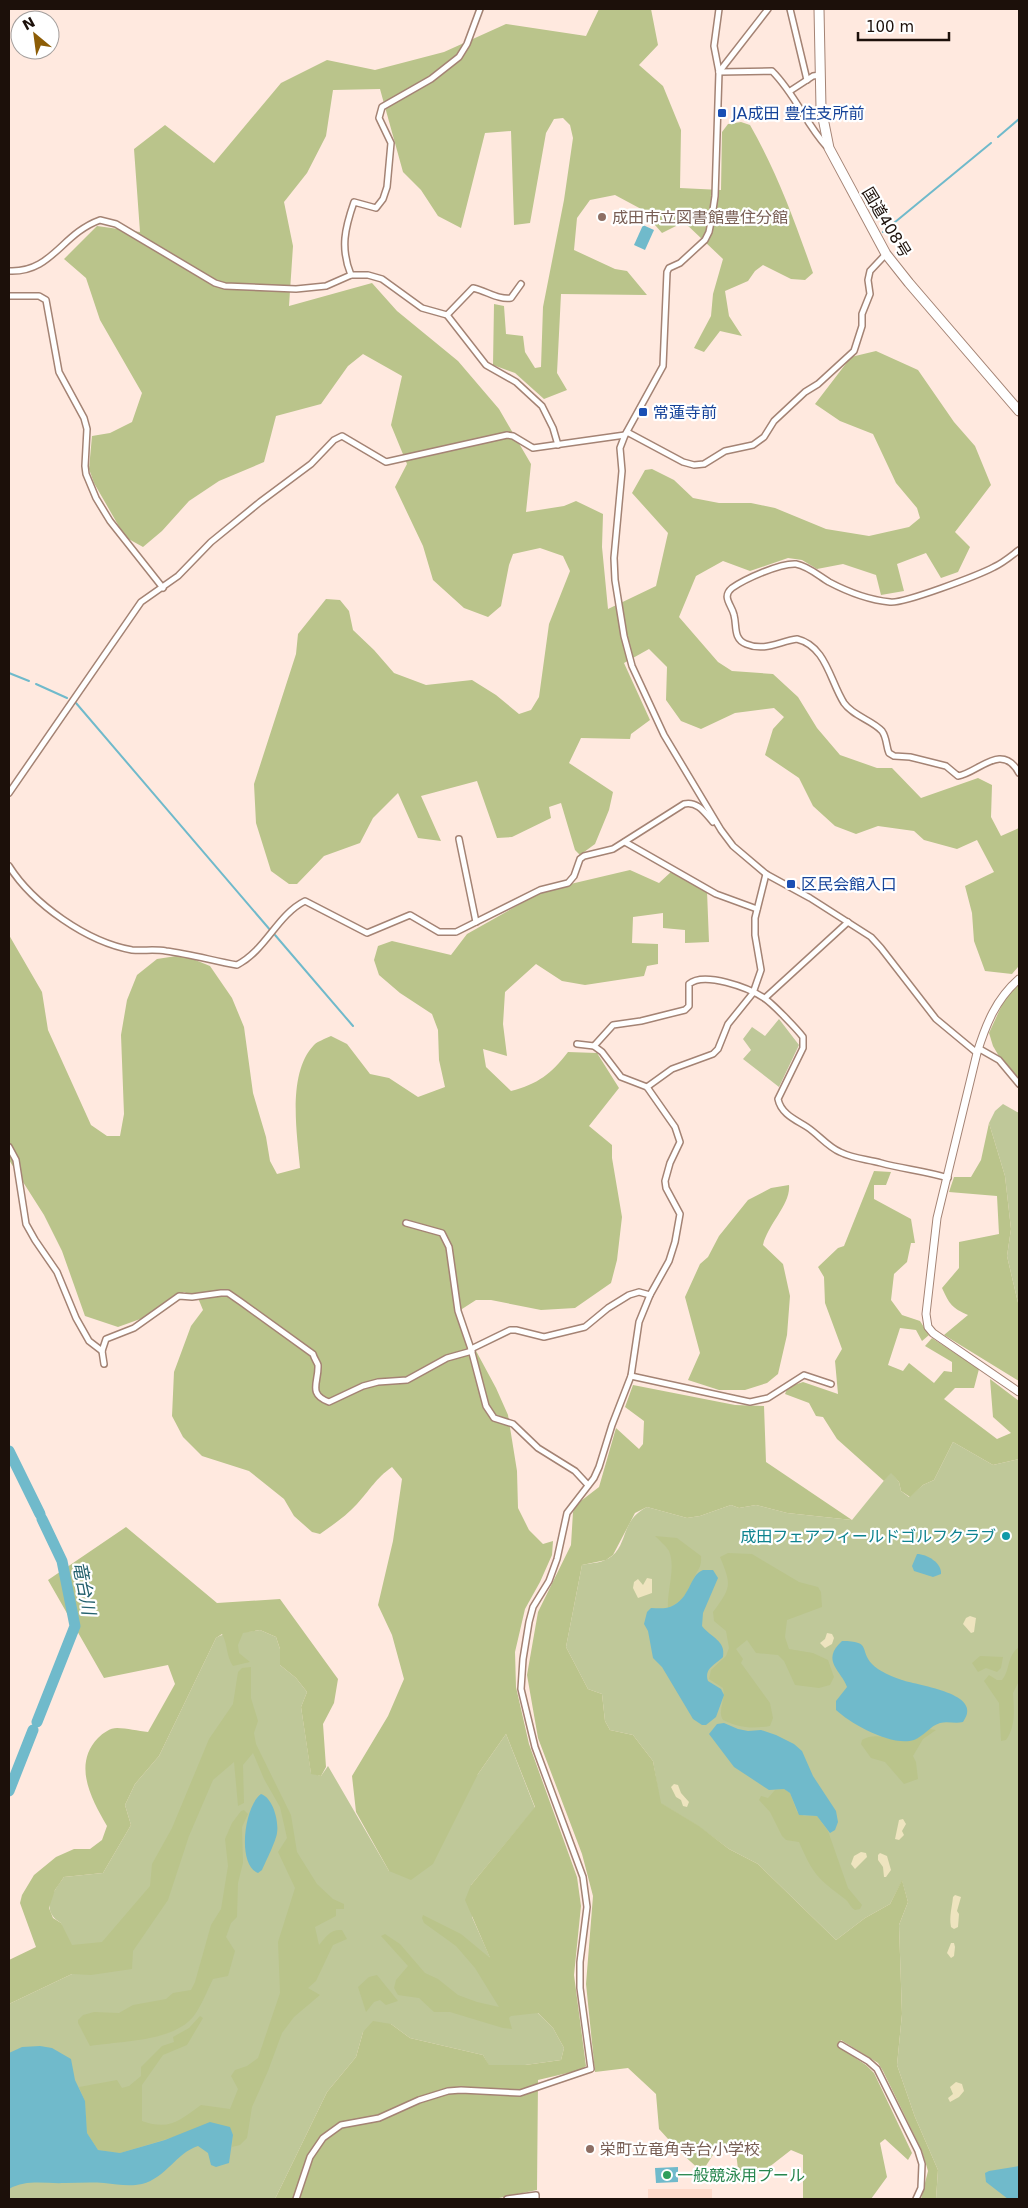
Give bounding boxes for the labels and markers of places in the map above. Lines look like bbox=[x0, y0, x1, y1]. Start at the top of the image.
place label: JA成田 豊住支所前 bbox=[731, 104, 864, 123]
marker: JA成田 豊住支所前 bbox=[716, 107, 728, 119]
place label: 成田市立図書館豊住分館 bbox=[612, 208, 788, 227]
marker: 成田市立図書館豊住分館 bbox=[596, 211, 608, 223]
place label: 常蓮寺前 bbox=[653, 403, 717, 422]
marker: 常蓮寺前 bbox=[637, 406, 649, 418]
place label: 区民会館入口 bbox=[801, 875, 897, 894]
marker: 区民会館入口 bbox=[785, 878, 797, 890]
place label: 成田フェアフィールドゴルフクラブ bbox=[740, 1527, 996, 1546]
marker: 成田フェアフィールドゴルフクラブ bbox=[1000, 1530, 1012, 1542]
place label: 栄町立竜角寺台小学校 bbox=[600, 2140, 760, 2159]
marker: 栄町立竜角寺台小学校 bbox=[584, 2143, 596, 2155]
place label: 一般競泳用プール bbox=[677, 2166, 805, 2185]
marker: 一般競泳用プール bbox=[661, 2169, 673, 2181]

